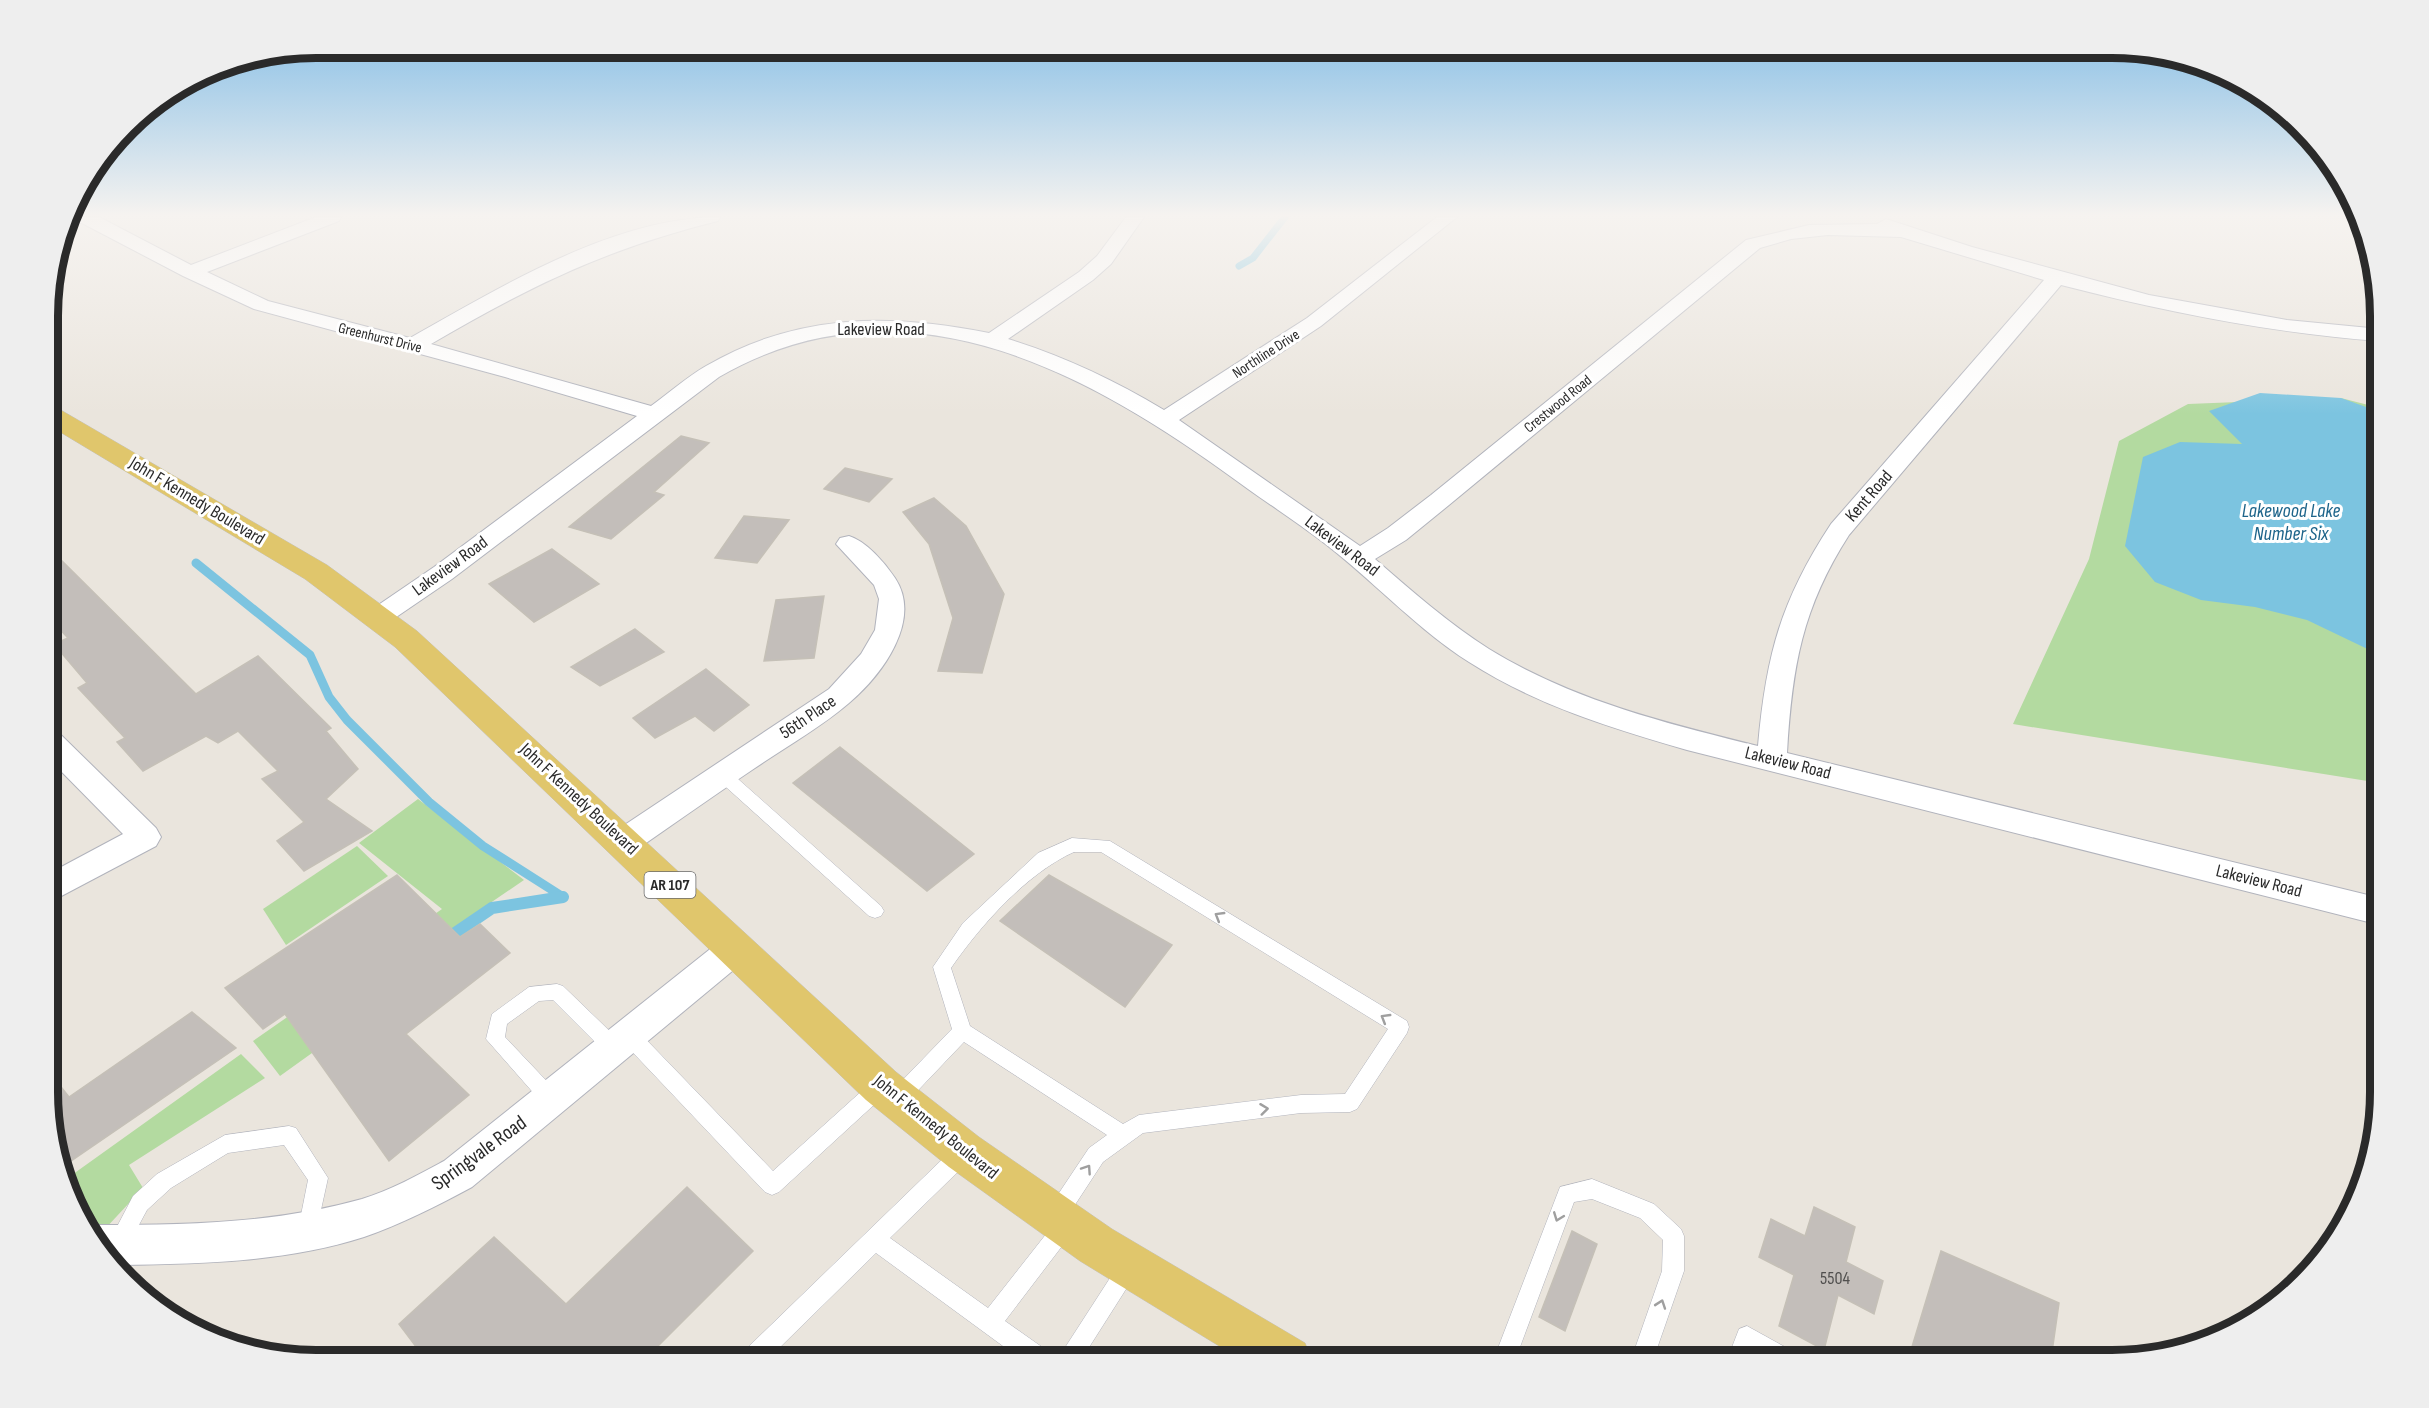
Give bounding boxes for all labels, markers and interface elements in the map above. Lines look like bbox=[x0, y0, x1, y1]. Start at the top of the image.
street label: Greenhurst Drive bbox=[336, 318, 424, 358]
street label: Lakeview Road bbox=[837, 319, 925, 340]
street label: Northline Drive bbox=[1229, 325, 1303, 383]
street label: Crestwood Road bbox=[1520, 371, 1596, 437]
street label: John F Kennedy Boulevard bbox=[125, 452, 268, 550]
street label: Kent Road bbox=[1841, 466, 1897, 526]
water label: Lakewood Lake Number Six bbox=[2242, 499, 2340, 546]
street label: Lakeview Road bbox=[1301, 511, 1383, 581]
street label: Lakeview Road bbox=[408, 532, 492, 600]
street label: 56th Place bbox=[776, 691, 840, 743]
street label: John F Kennedy Boulevard bbox=[515, 738, 642, 859]
street label: Lakeview Road bbox=[1743, 742, 1833, 784]
street label: Lakeview Road bbox=[2214, 860, 2304, 902]
road number: AR 107 bbox=[644, 872, 696, 898]
one-way arrow bbox=[1215, 912, 1225, 924]
one-way arrow bbox=[1381, 1013, 1391, 1025]
street label: John F Kennedy Boulevard bbox=[869, 1070, 1002, 1184]
one-way arrow bbox=[1259, 1103, 1268, 1116]
street label: Springvale Road bbox=[427, 1110, 531, 1196]
one-way arrow bbox=[1080, 1164, 1091, 1175]
one-way arrow bbox=[1553, 1211, 1566, 1221]
house number: 5504 bbox=[1820, 1268, 1850, 1289]
one-way arrow bbox=[1654, 1299, 1667, 1310]

